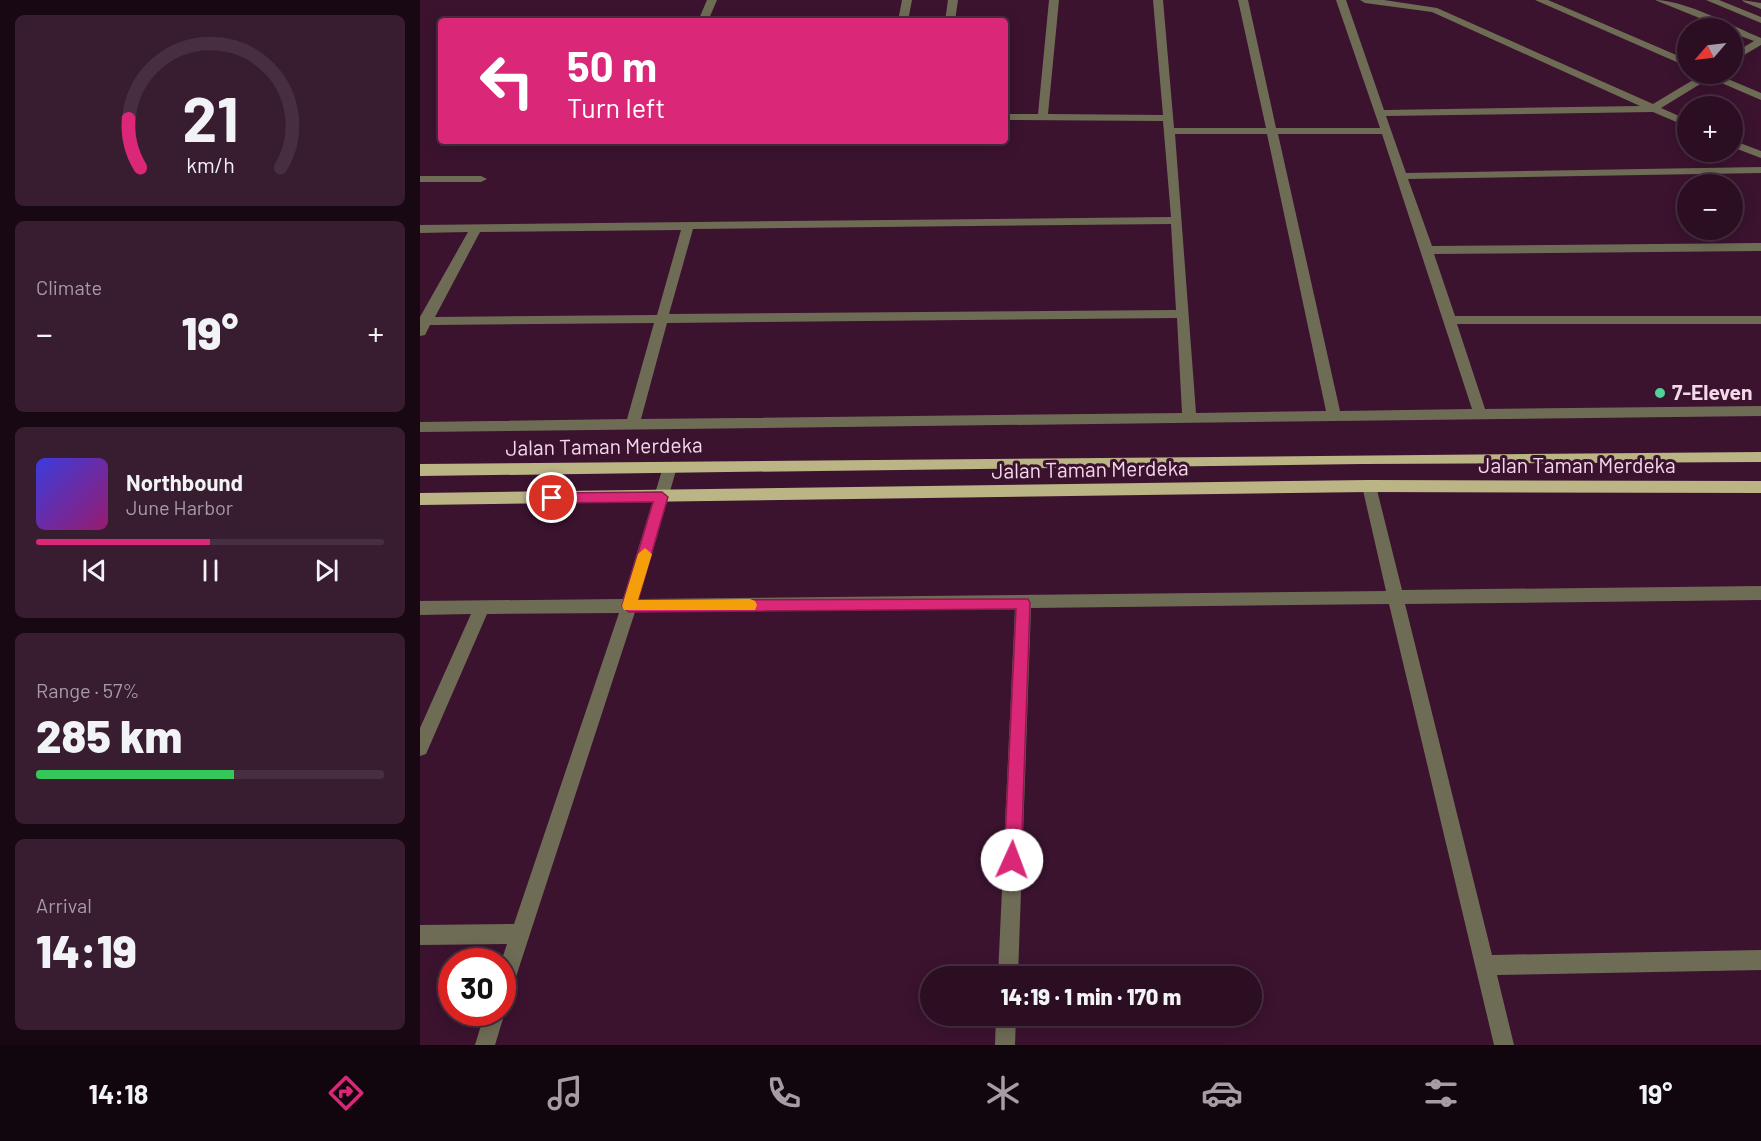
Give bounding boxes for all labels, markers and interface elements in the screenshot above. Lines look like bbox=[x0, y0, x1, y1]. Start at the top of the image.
north arrow bbox=[1677, 18, 1743, 84]
map controls bbox=[1677, 18, 1743, 240]
text: 50 m bbox=[567, 40, 657, 90]
icon: left bbox=[468, 42, 546, 120]
text: 21 bbox=[182, 80, 238, 154]
text: Turn left bbox=[567, 91, 665, 123]
button: + bbox=[1677, 96, 1743, 162]
text: km/h bbox=[186, 152, 234, 177]
button: − bbox=[1677, 174, 1743, 240]
text: Climate bbox=[36, 275, 102, 299]
text: 19° bbox=[182, 305, 238, 359]
text: − bbox=[36, 313, 53, 353]
text: + bbox=[368, 313, 384, 353]
place label: 7-Eleven bbox=[1672, 379, 1752, 404]
marker: 7-Eleven bbox=[1653, 386, 1667, 400]
street label: Jalan Taman Merdeka bbox=[505, 431, 703, 460]
street label: Jalan Taman Merdeka bbox=[1478, 452, 1676, 477]
street label: Jalan Taman Merdeka bbox=[991, 454, 1189, 483]
text: Northbound bbox=[126, 469, 243, 495]
pin bbox=[526, 472, 577, 523]
icon: arrive bbox=[535, 481, 568, 514]
text: June Harbor bbox=[126, 495, 233, 519]
icon: previous bbox=[78, 554, 111, 587]
icon: pause bbox=[194, 554, 227, 587]
icon: next bbox=[310, 554, 343, 587]
text: Range · 57% bbox=[36, 678, 140, 702]
text: 285 km bbox=[36, 708, 182, 762]
position arrow bbox=[980, 828, 1044, 892]
text: Arrival bbox=[36, 893, 92, 917]
text: 14:19 bbox=[36, 923, 137, 977]
speed limit sign: 30 bbox=[438, 948, 516, 1026]
text: 14:19 · 1 min · 170 m bbox=[1001, 983, 1181, 1009]
icon: directions bbox=[325, 1072, 367, 1114]
icon: music bbox=[544, 1072, 586, 1114]
icon: phone bbox=[763, 1072, 805, 1114]
icon: climate bbox=[982, 1072, 1024, 1114]
icon: car bbox=[1201, 1072, 1243, 1114]
icon: filters bbox=[1420, 1072, 1462, 1114]
text: 14:18 bbox=[88, 1077, 148, 1109]
text: 19° bbox=[1638, 1077, 1673, 1109]

